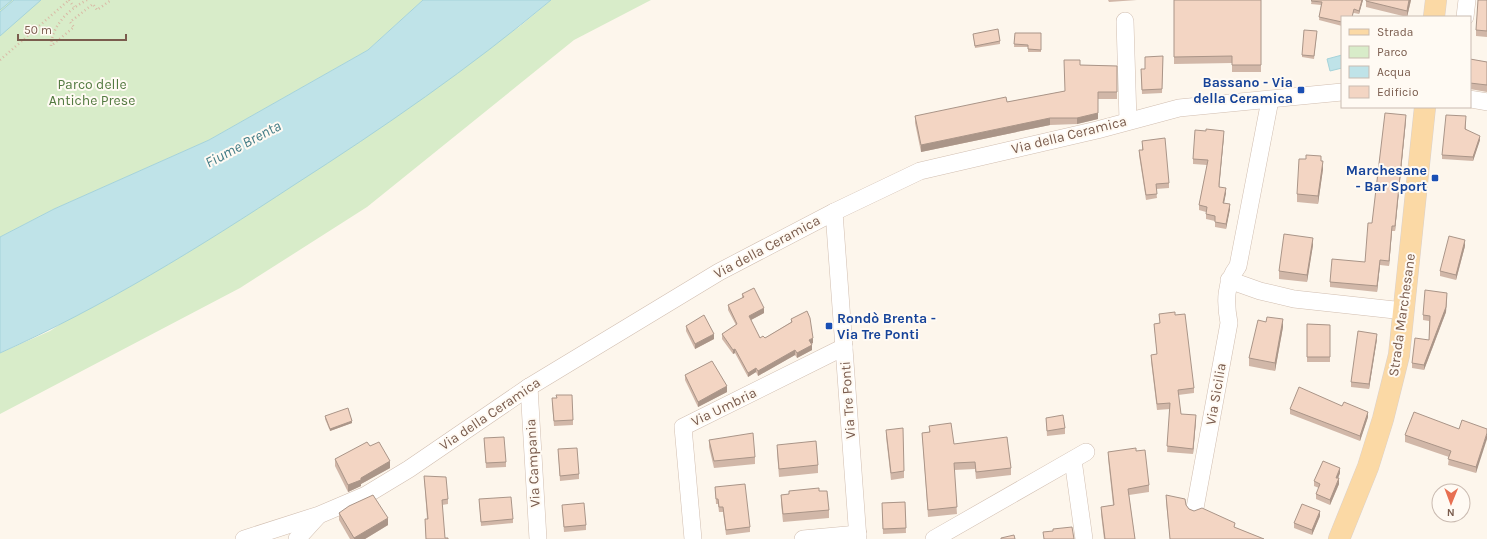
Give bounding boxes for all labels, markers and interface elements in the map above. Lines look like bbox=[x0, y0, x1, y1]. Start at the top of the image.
scale bar bbox=[18, 16, 126, 42]
legend bbox=[1341, 16, 1471, 108]
text: 50 m bbox=[24, 23, 52, 37]
text: Strada bbox=[1377, 25, 1413, 39]
text: Parco bbox=[1377, 45, 1407, 59]
text: Acqua bbox=[1377, 65, 1411, 79]
place label: Bassano - Via della Ceramica bbox=[1193, 74, 1293, 107]
park label: Parco delle Antiche Prese bbox=[49, 76, 135, 109]
marker: Bassano - Via della Ceramica bbox=[1296, 85, 1306, 95]
text: Edificio bbox=[1377, 85, 1418, 99]
street label: Via della Ceramica bbox=[1010, 112, 1128, 158]
water label: Fiume Brenta bbox=[202, 116, 284, 172]
place label: Marchesane - Bar Sport bbox=[1346, 162, 1427, 195]
marker: Marchesane - Bar Sport bbox=[1430, 173, 1440, 183]
street label: Via della Ceramica bbox=[711, 212, 823, 282]
street label: Strada Marchesane bbox=[1385, 252, 1419, 378]
place label: Rondò Brenta - Via Tre Ponti bbox=[837, 310, 936, 343]
marker: Rondò Brenta - Via Tre Ponti bbox=[824, 321, 834, 331]
street label: Via Tre Ponti bbox=[837, 361, 859, 439]
street label: Via Sicilia bbox=[1202, 362, 1230, 426]
street label: Via della Ceramica bbox=[436, 374, 544, 454]
street label: Via Umbria bbox=[689, 384, 759, 430]
street label: Via Campania bbox=[522, 418, 544, 508]
north arrow bbox=[1431, 483, 1471, 523]
text: N bbox=[1447, 506, 1455, 519]

